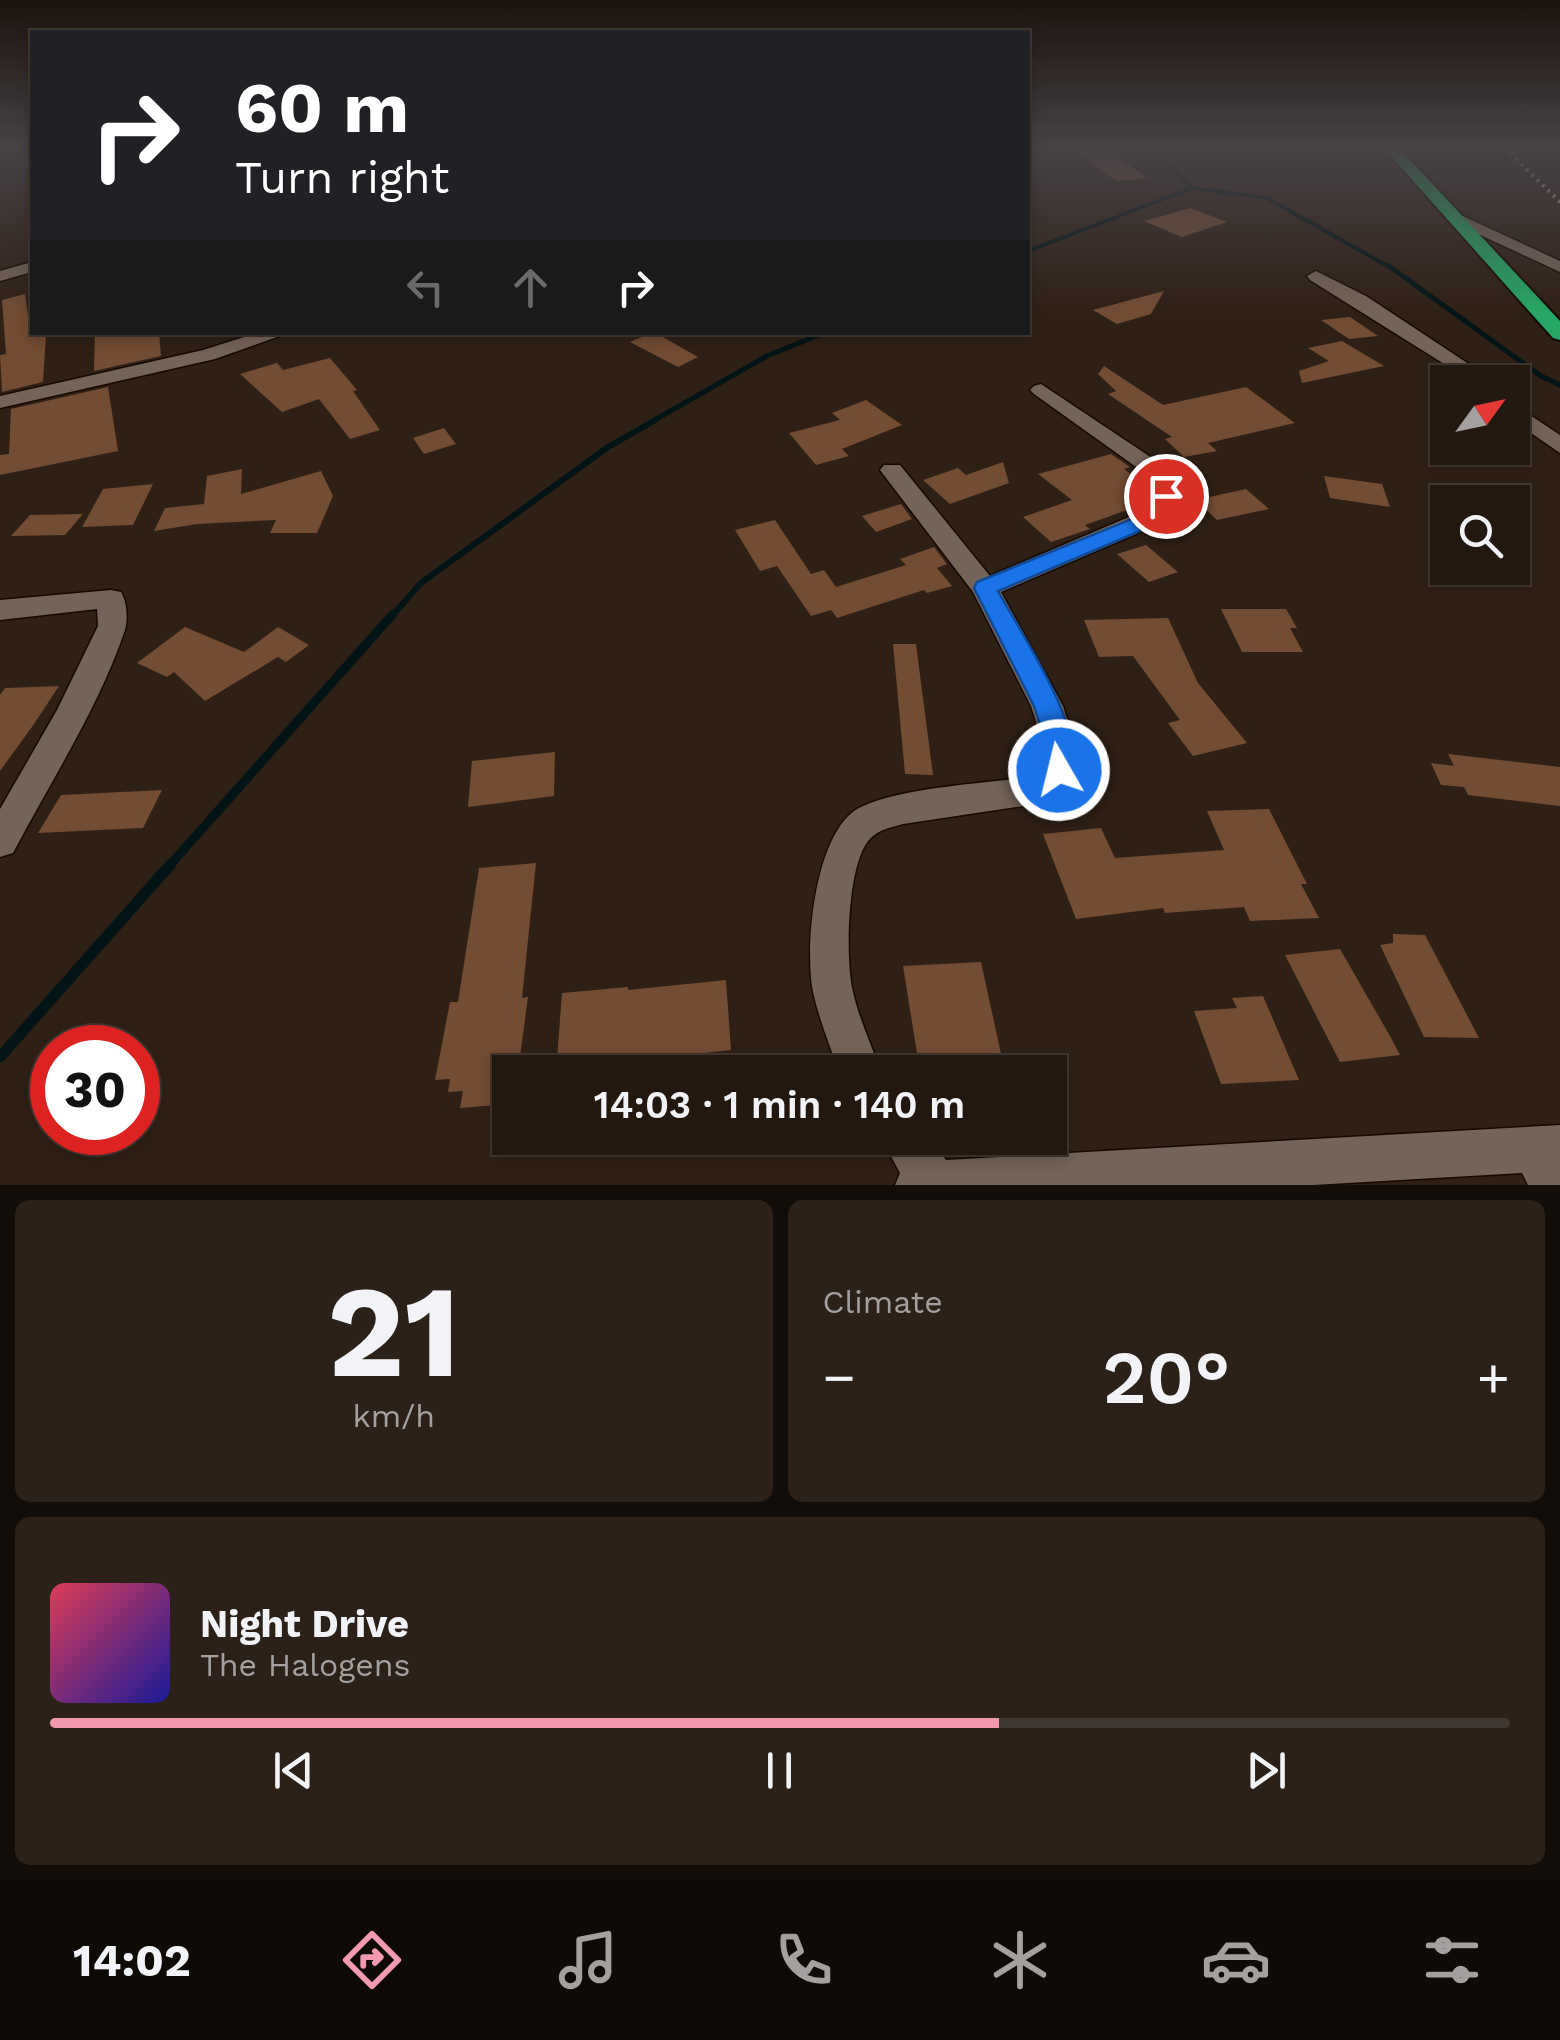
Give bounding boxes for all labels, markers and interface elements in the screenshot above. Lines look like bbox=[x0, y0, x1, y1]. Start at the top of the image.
text: 60 m bbox=[235, 67, 409, 149]
icon: right bbox=[70, 70, 200, 200]
text: Turn right bbox=[235, 151, 449, 204]
icon: left bbox=[398, 260, 453, 315]
icon: ahead bbox=[503, 260, 558, 315]
icon: right bbox=[608, 260, 663, 315]
north arrow bbox=[1430, 365, 1530, 465]
map controls bbox=[1430, 365, 1530, 585]
pin bbox=[1124, 454, 1209, 539]
icon: arrive bbox=[1139, 469, 1194, 524]
button: search bbox=[1430, 485, 1530, 585]
position arrow bbox=[1007, 718, 1111, 822]
speed limit sign: 30 bbox=[30, 1025, 160, 1155]
text: 14:03 · 1 min · 140 m bbox=[594, 1083, 965, 1127]
text: 21 bbox=[327, 1255, 461, 1408]
text: Climate bbox=[823, 1283, 943, 1321]
text: 20° bbox=[1102, 1333, 1230, 1421]
text: − bbox=[823, 1345, 856, 1409]
text: + bbox=[1477, 1345, 1510, 1409]
text: km/h bbox=[353, 1397, 435, 1435]
text: Night Drive bbox=[200, 1602, 409, 1646]
text: The Halogens bbox=[200, 1646, 410, 1684]
icon: previous bbox=[266, 1743, 321, 1798]
icon: pause bbox=[752, 1743, 807, 1798]
icon: next bbox=[1239, 1743, 1294, 1798]
icon: directions bbox=[337, 1925, 407, 1995]
icon: music bbox=[553, 1925, 623, 1995]
icon: phone bbox=[769, 1925, 839, 1995]
icon: climate bbox=[985, 1925, 1055, 1995]
icon: car bbox=[1201, 1925, 1271, 1995]
icon: filters bbox=[1417, 1925, 1487, 1995]
text: 14:02 bbox=[73, 1934, 191, 1987]

